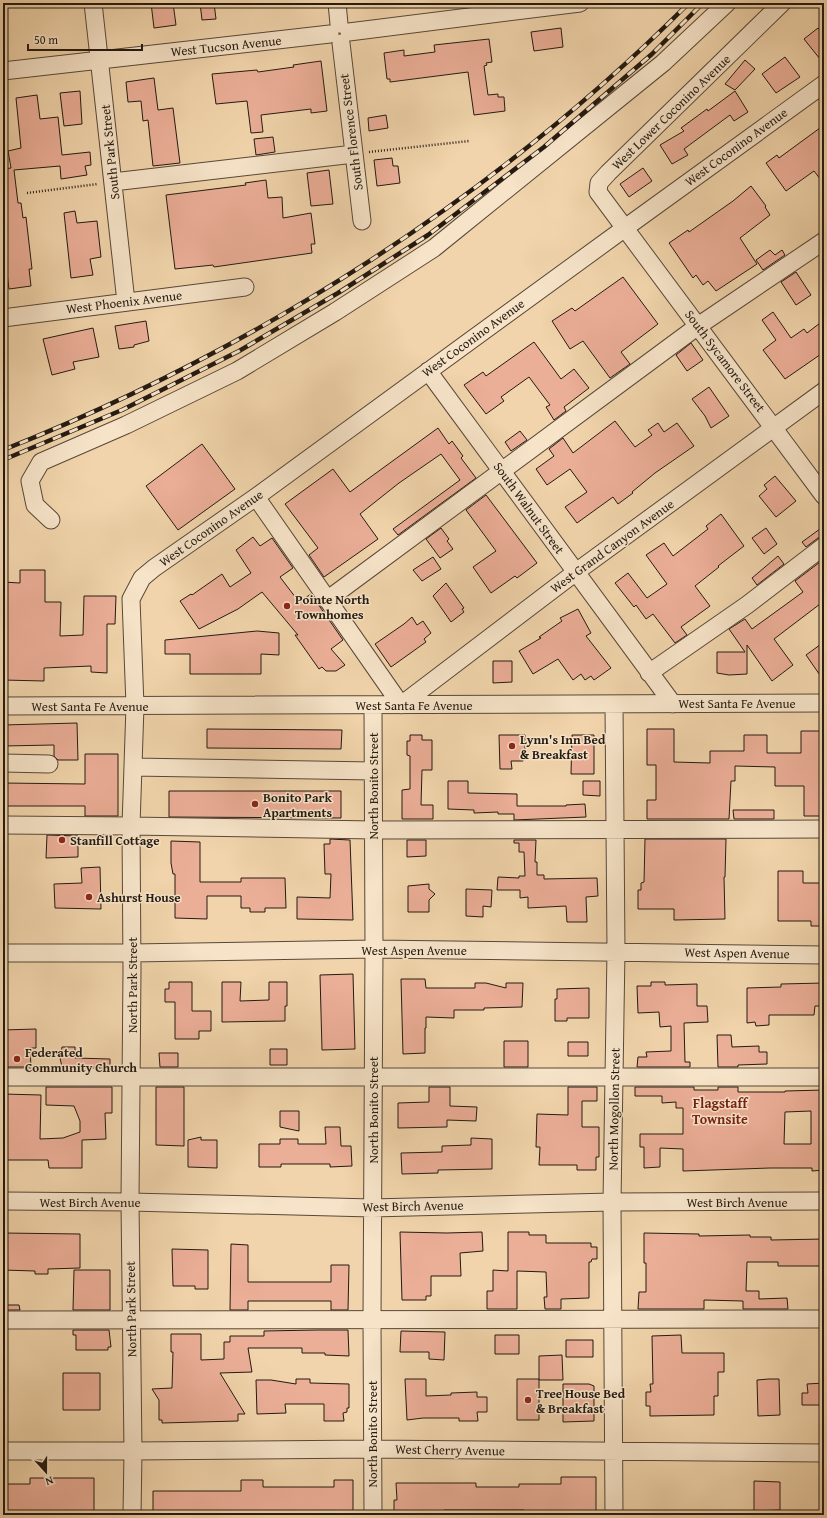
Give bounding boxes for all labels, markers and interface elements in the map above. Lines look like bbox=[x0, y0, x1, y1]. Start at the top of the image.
scale bar bbox=[28, 26, 142, 52]
text: 50 m bbox=[34, 31, 58, 48]
street label: West Tucson Avenue bbox=[170, 31, 282, 61]
street label: West Lower Coconino Avenue bbox=[607, 50, 735, 174]
street label: South Florence Street bbox=[334, 72, 368, 192]
street label: South Park Street bbox=[96, 103, 124, 201]
street label: West Coconino Avenue bbox=[681, 103, 791, 191]
street label: West Phoenix Avenue bbox=[65, 285, 183, 319]
street label: West Coconino Avenue bbox=[418, 294, 528, 382]
street label: South Sycamore Street bbox=[680, 306, 770, 416]
street label: South Walnut Street bbox=[489, 458, 569, 558]
street label: West Coconino Avenue bbox=[155, 485, 267, 571]
street label: West Grand Canyon Avenue bbox=[546, 495, 678, 597]
place label: Pointe North Townhomes bbox=[295, 590, 370, 624]
marker: Pointe North Townhomes bbox=[282, 601, 292, 611]
street label: West Santa Fe Avenue bbox=[678, 694, 796, 713]
street label: West Santa Fe Avenue bbox=[355, 696, 473, 715]
street label: West Santa Fe Avenue bbox=[31, 697, 149, 716]
place label: Lynn's Inn Bed & Breakfast bbox=[520, 730, 606, 764]
street label: North Bonito Street bbox=[364, 732, 383, 840]
marker: Lynn's Inn Bed & Breakfast bbox=[507, 741, 517, 751]
place label: Bonito Park Apartments bbox=[263, 788, 333, 822]
marker: Bonito Park Apartments bbox=[250, 799, 260, 809]
place label: Stanfill Cottage bbox=[70, 831, 160, 850]
marker: Stanfill Cottage bbox=[57, 835, 67, 845]
place label: Ashurst House bbox=[97, 888, 181, 907]
marker: Ashurst House bbox=[84, 892, 94, 902]
street label: North Park Street bbox=[123, 937, 142, 1033]
street label: West Aspen Avenue bbox=[361, 941, 467, 960]
street label: West Aspen Avenue bbox=[684, 943, 790, 963]
place label: Federated Community Church bbox=[25, 1043, 137, 1077]
street label: North Mogollon Street bbox=[603, 1047, 625, 1170]
marker: Federated Community Church bbox=[12, 1054, 22, 1064]
street label: North Bonito Street bbox=[364, 1056, 383, 1164]
district label: Flagstaff Townsite bbox=[692, 1093, 749, 1129]
street label: West Birch Avenue bbox=[39, 1193, 141, 1212]
street label: West Birch Avenue bbox=[686, 1193, 788, 1212]
street label: West Birch Avenue bbox=[362, 1196, 464, 1216]
street label: North Park Street bbox=[121, 1260, 141, 1357]
street label: North Bonito Street bbox=[363, 1380, 382, 1488]
place label: Tree House Bed & Breakfast bbox=[536, 1384, 626, 1418]
marker: Tree House Bed & Breakfast bbox=[523, 1395, 533, 1405]
street label: West Cherry Avenue bbox=[395, 1440, 505, 1460]
north arrow bbox=[26, 1452, 66, 1492]
text: N bbox=[43, 1473, 56, 1490]

